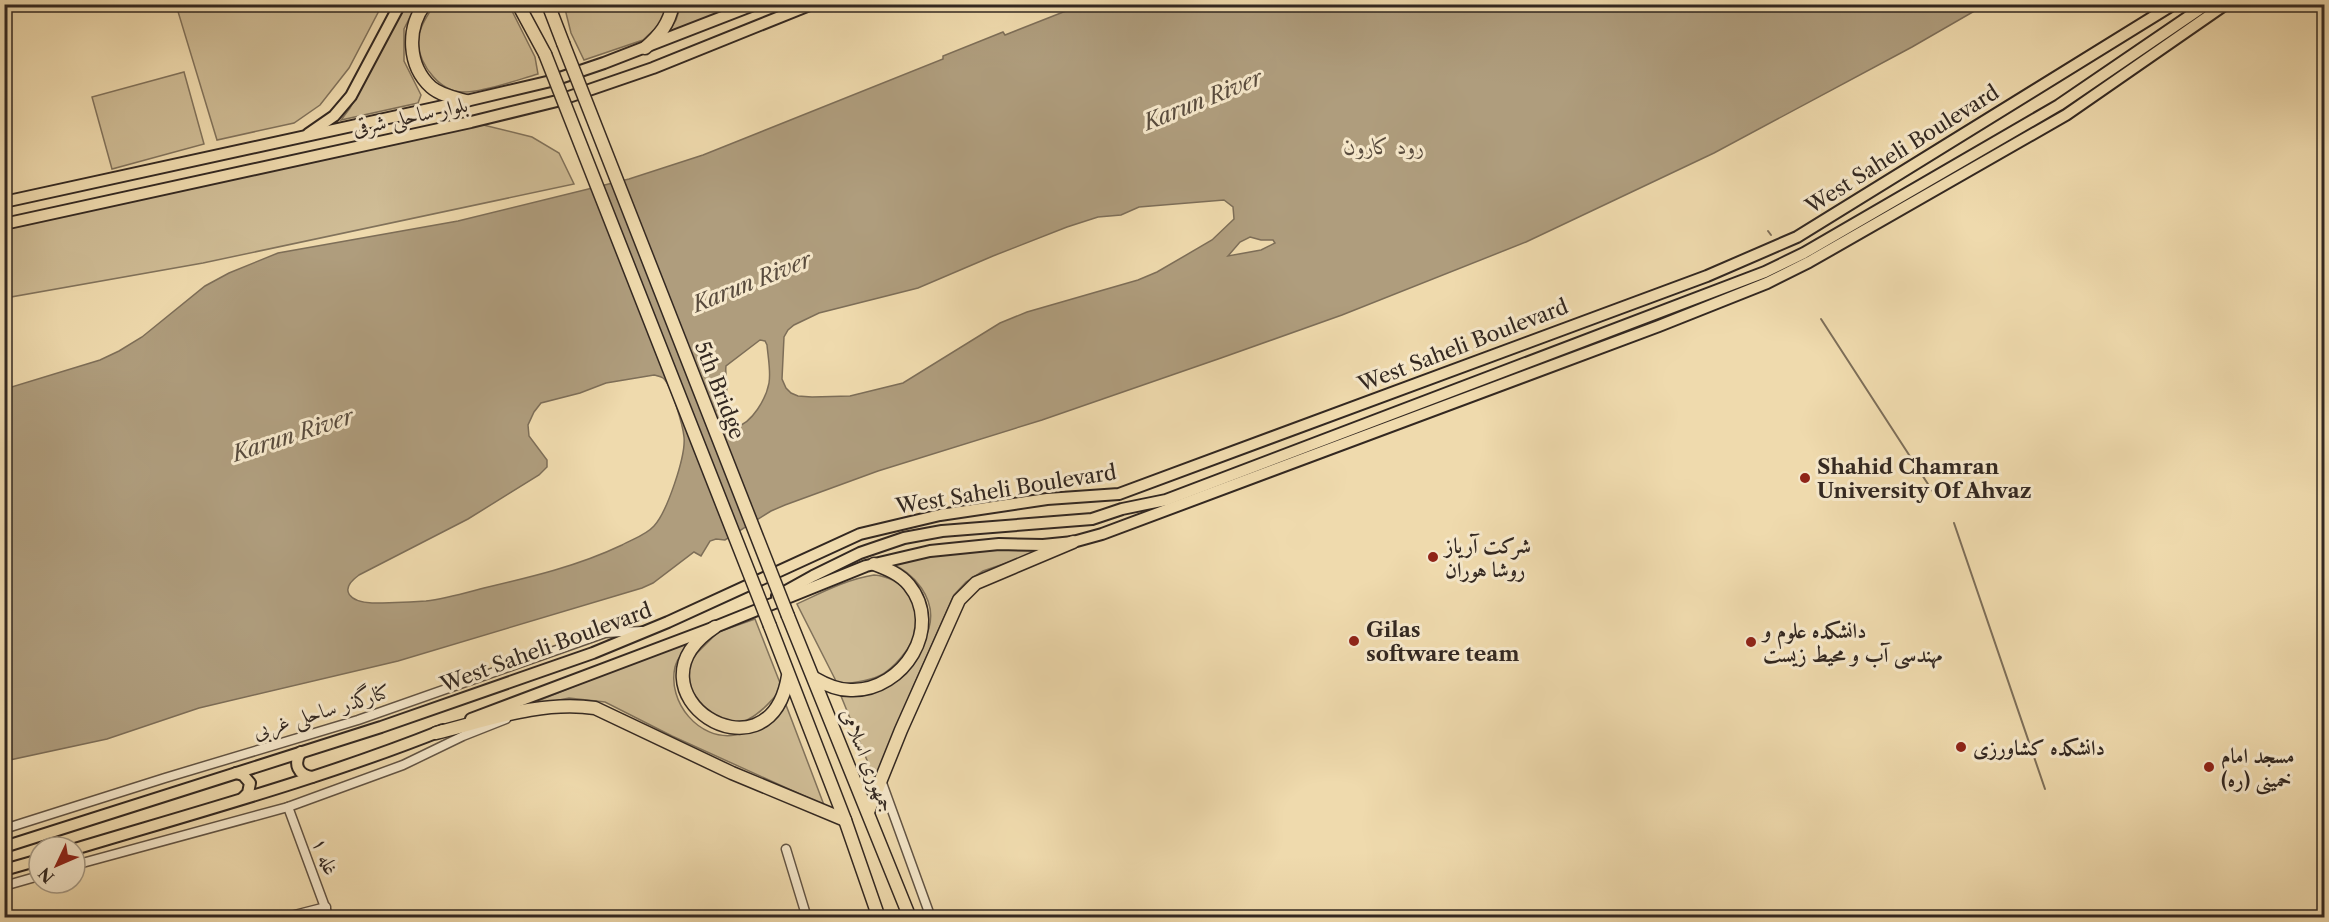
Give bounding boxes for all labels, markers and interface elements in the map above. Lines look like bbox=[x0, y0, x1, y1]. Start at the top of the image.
water label: Karun River bbox=[1138, 63, 1268, 137]
street label: West Saheli Boulevard bbox=[1800, 79, 2003, 219]
street label: بلوار ساحلی شرقی bbox=[350, 92, 471, 144]
water label: رود کارون bbox=[1344, 133, 1424, 160]
water label: Karun River bbox=[687, 245, 817, 319]
street label: West Saheli Boulevard bbox=[1353, 293, 1572, 397]
street label: 5th Bridge bbox=[690, 337, 750, 443]
water label: Karun River bbox=[227, 402, 359, 468]
place label: Shahid Chamran University Of Ahvaz bbox=[1817, 454, 2032, 503]
street label: West Saheli Boulevard bbox=[893, 459, 1118, 519]
marker: Shahid Chamran University Of Ahvaz bbox=[1798, 471, 1812, 485]
place label: شرکت آریاز روشا هوران bbox=[1443, 533, 1531, 583]
marker: شرکت آریاز روشا هوران bbox=[1426, 550, 1440, 564]
street label: West Saheli Boulevard bbox=[436, 597, 655, 697]
place label: Gilas software team bbox=[1366, 617, 1519, 666]
place label: دانشکده علوم و مهندسی آب و محیط زیست bbox=[1761, 618, 1942, 670]
marker: Gilas software team bbox=[1347, 634, 1361, 648]
marker: دانشکده علوم و مهندسی آب و محیط زیست bbox=[1744, 635, 1758, 649]
street label: کنارگذر ساحلی غربی bbox=[249, 676, 394, 748]
street label: جمهوری اسلامی bbox=[835, 704, 900, 816]
place label: دانشکده کشاورزی bbox=[1973, 735, 2105, 761]
marker: دانشکده کشاورزی bbox=[1954, 740, 1968, 754]
place label: مسجد امام خمینی (ره) bbox=[2221, 743, 2295, 795]
marker: مسجد امام خمینی (ره) bbox=[2202, 760, 2216, 774]
street label: غله ۱ bbox=[307, 834, 345, 878]
north arrow bbox=[27, 835, 87, 895]
text: N bbox=[34, 863, 58, 887]

